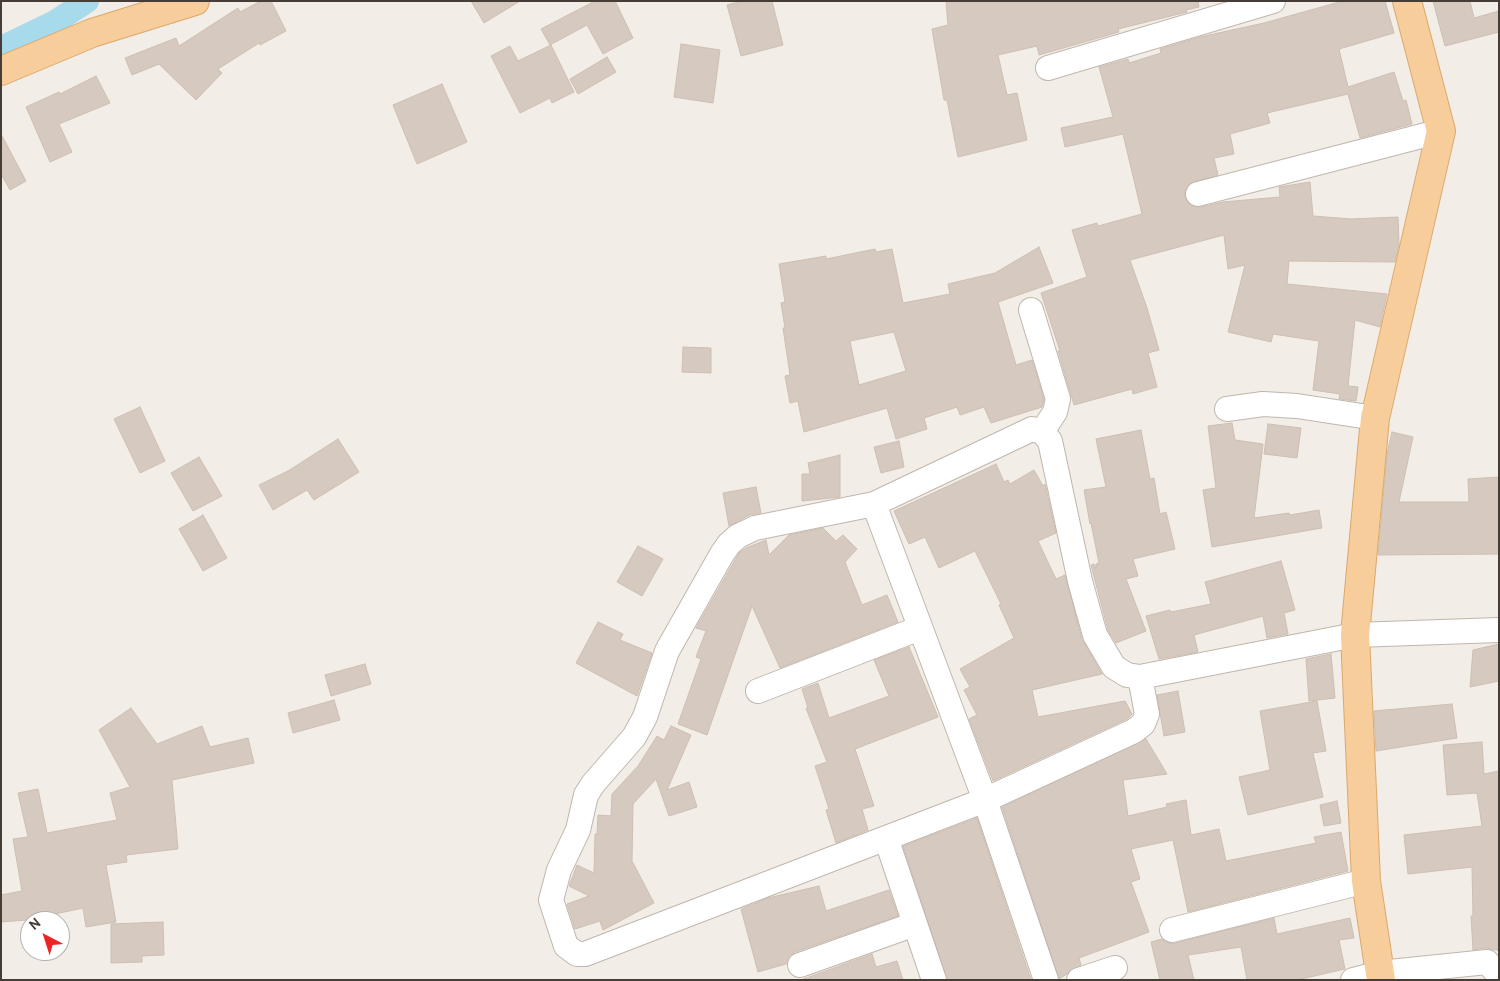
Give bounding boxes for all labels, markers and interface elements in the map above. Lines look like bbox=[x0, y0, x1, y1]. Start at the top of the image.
north arrow bbox=[20, 911, 70, 961]
text: N bbox=[26, 915, 45, 935]

